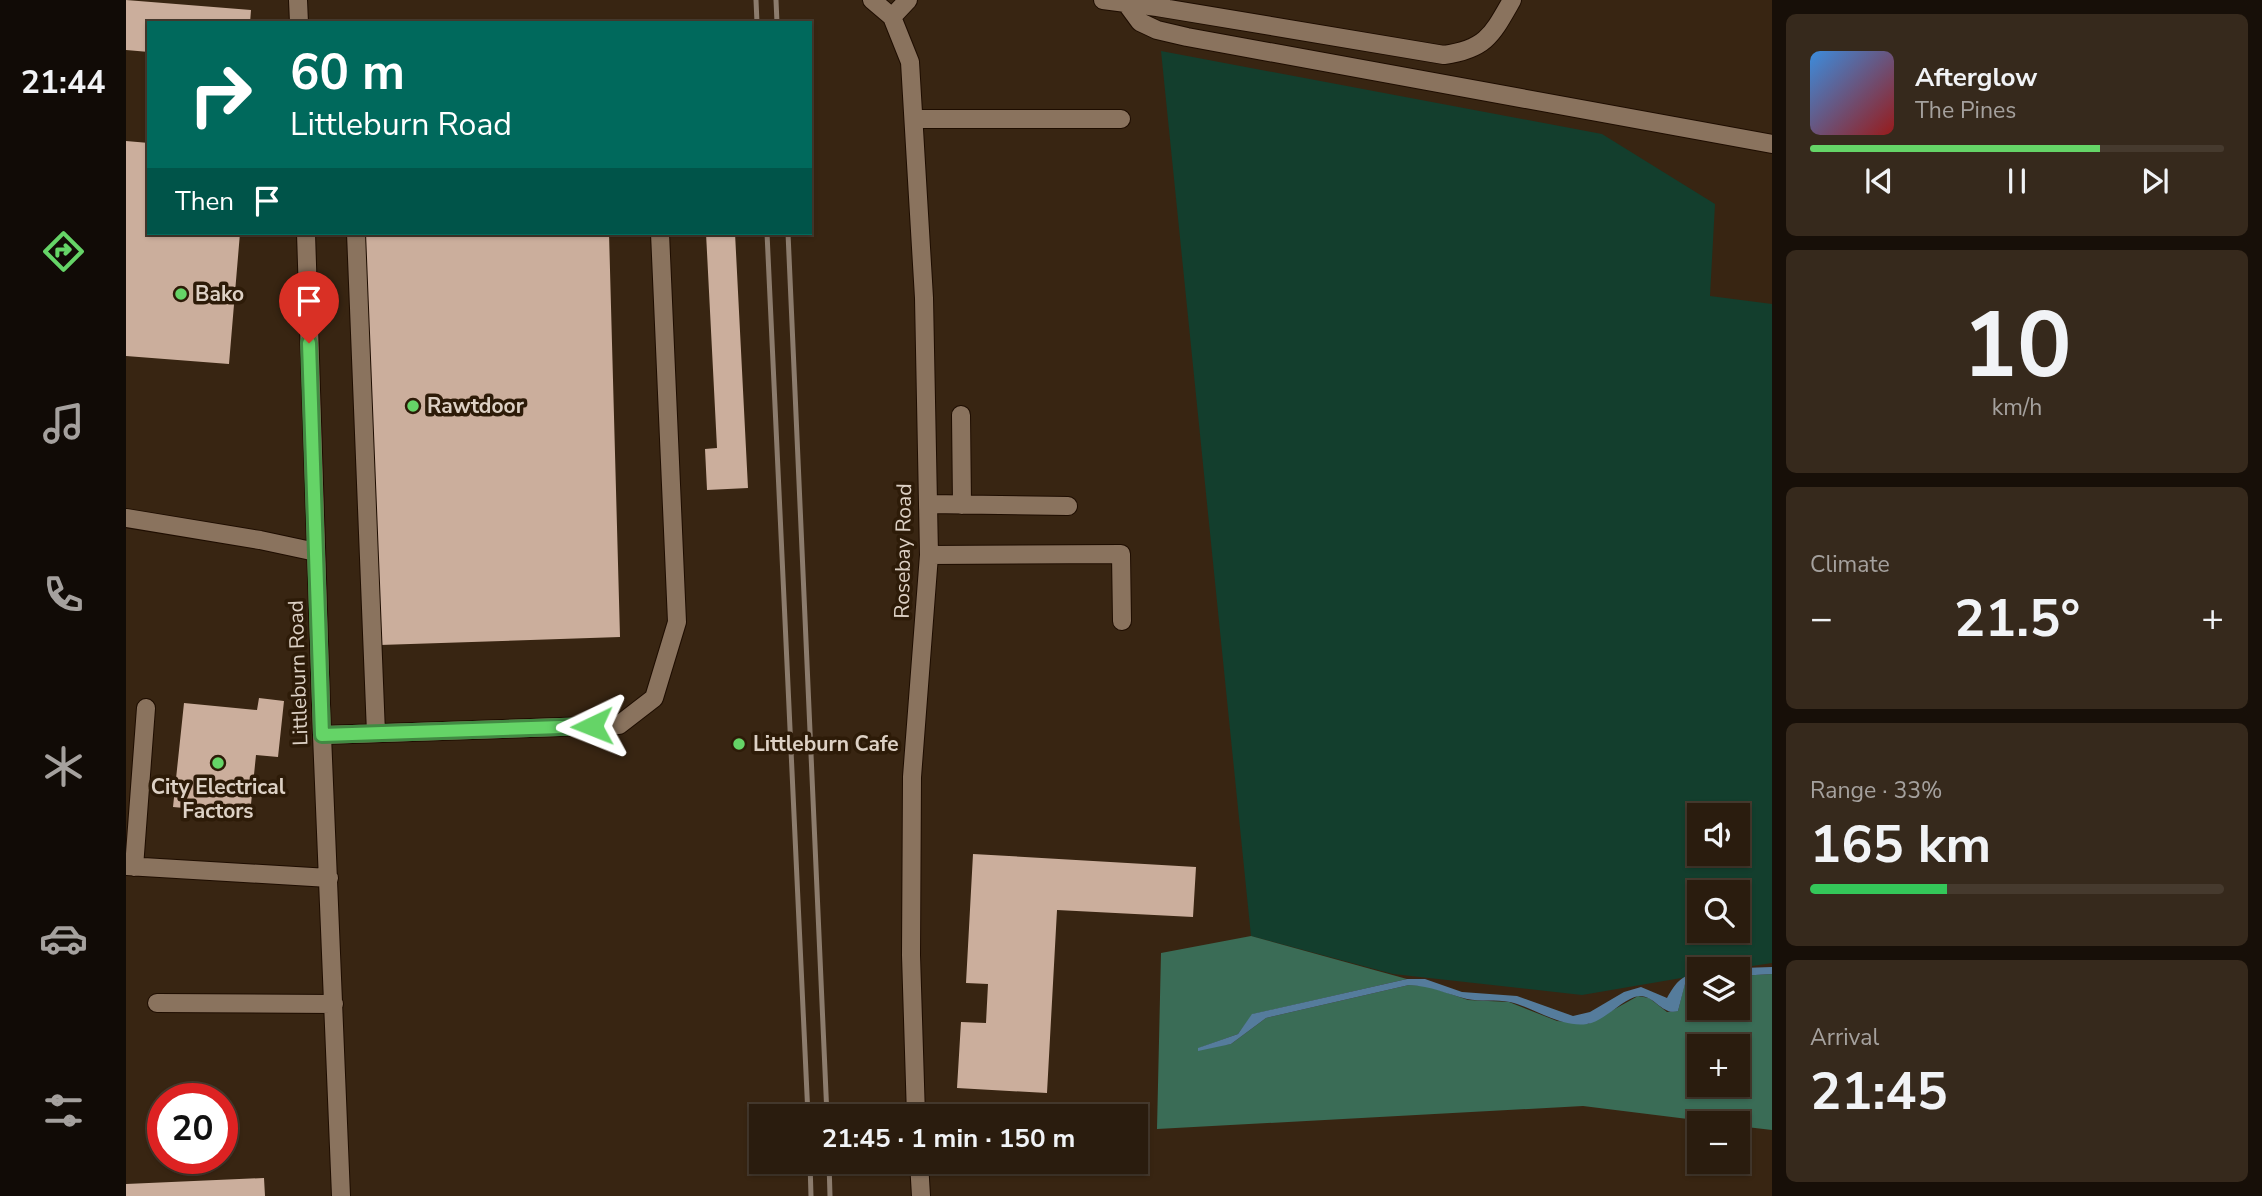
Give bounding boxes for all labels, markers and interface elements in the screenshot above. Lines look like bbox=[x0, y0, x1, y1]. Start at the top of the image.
text: 60 m bbox=[290, 39, 405, 106]
icon: right bbox=[175, 49, 266, 140]
text: Afterglow bbox=[1915, 60, 2038, 95]
text: 21:44 bbox=[21, 61, 105, 104]
text: The Pines bbox=[1915, 95, 2016, 126]
text: Littleburn Road bbox=[290, 103, 512, 146]
icon: previous bbox=[1860, 162, 1898, 200]
icon: pause bbox=[1998, 162, 2036, 200]
icon: next bbox=[2136, 162, 2174, 200]
icon: arrive bbox=[248, 182, 286, 220]
text: Then bbox=[175, 184, 234, 219]
icon: directions bbox=[39, 227, 88, 276]
pin bbox=[279, 271, 339, 343]
place label: Bako bbox=[195, 280, 244, 308]
icon: arrive bbox=[290, 282, 328, 320]
text: 10 bbox=[1962, 284, 2072, 408]
marker: Bako bbox=[173, 286, 189, 302]
place label: Rawtdoor bbox=[427, 392, 525, 420]
text: km/h bbox=[1992, 392, 2042, 423]
marker: Rawtdoor bbox=[405, 398, 421, 414]
icon: music bbox=[39, 399, 88, 448]
street label: Rosebay Road bbox=[888, 483, 918, 619]
text: Climate bbox=[1810, 549, 1890, 580]
icon: phone bbox=[39, 570, 88, 619]
text: 21.5° bbox=[1954, 583, 2080, 654]
text: − bbox=[1810, 593, 1833, 644]
text: + bbox=[2201, 593, 2224, 644]
street label: Littleburn Road bbox=[281, 600, 315, 746]
position arrow bbox=[555, 689, 629, 763]
place label: Littleburn Cafe bbox=[753, 730, 899, 758]
marker: Littleburn Cafe bbox=[731, 736, 747, 752]
icon: climate bbox=[39, 742, 88, 791]
marker: City Electrical Factors bbox=[210, 755, 226, 771]
place label: City Electrical Factors bbox=[151, 773, 286, 825]
text: Range · 33% bbox=[1810, 775, 1942, 806]
map controls bbox=[1687, 803, 1750, 1174]
button: sound bbox=[1687, 803, 1750, 866]
text: 165 km bbox=[1810, 809, 1991, 880]
button: search bbox=[1687, 880, 1750, 943]
icon: car bbox=[39, 914, 88, 963]
button: layers bbox=[1687, 957, 1750, 1020]
text: Arrival bbox=[1810, 1022, 1879, 1053]
button: + bbox=[1687, 1034, 1750, 1097]
text: 21:45 bbox=[1810, 1056, 1948, 1127]
speed limit sign: 20 bbox=[147, 1083, 238, 1174]
icon: filters bbox=[39, 1086, 88, 1135]
button: − bbox=[1687, 1111, 1750, 1174]
text: 21:45 · 1 min · 150 m bbox=[822, 1121, 1075, 1156]

